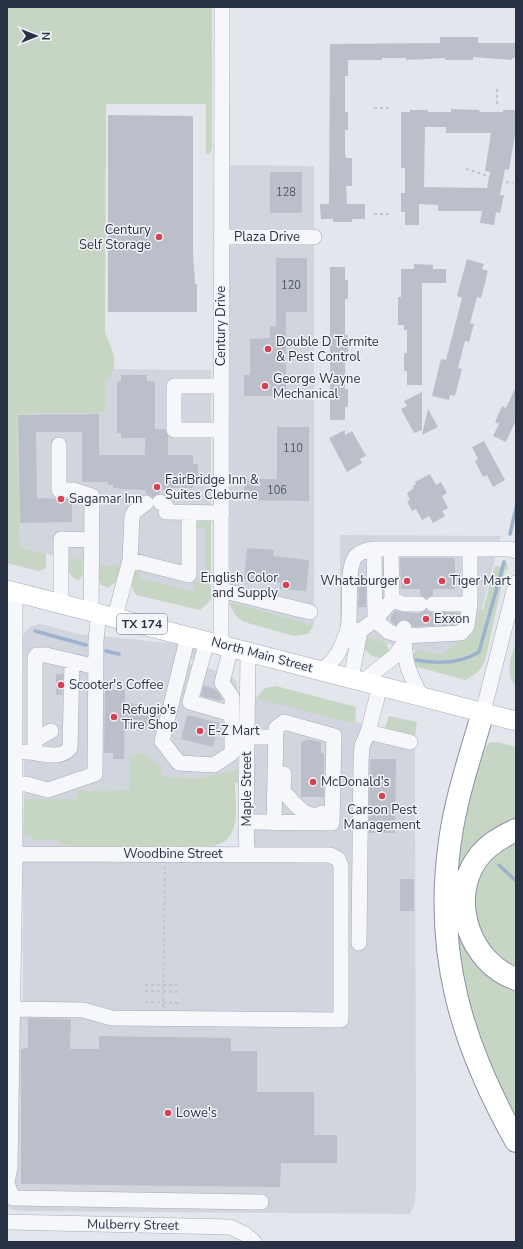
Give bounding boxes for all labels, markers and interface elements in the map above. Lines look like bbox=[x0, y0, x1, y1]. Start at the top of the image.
north arrow bbox=[16, 16, 56, 56]
text: N bbox=[38, 32, 53, 40]
house number: 128 bbox=[276, 185, 296, 200]
place label: Century Self Storage bbox=[79, 221, 151, 254]
street label: Plaza Drive bbox=[234, 228, 300, 246]
marker: Century Self Storage bbox=[154, 232, 164, 242]
house number: 120 bbox=[281, 278, 301, 293]
street label: Century Drive bbox=[212, 286, 230, 366]
place label: Double D Termite & Pest Control bbox=[276, 333, 379, 366]
marker: Double D Termite & Pest Control bbox=[263, 344, 273, 354]
place label: George Wayne Mechanical bbox=[273, 370, 360, 403]
marker: George Wayne Mechanical bbox=[260, 381, 270, 391]
house number: 110 bbox=[283, 441, 303, 456]
place label: FairBridge Inn & Suites Cleburne bbox=[165, 471, 259, 504]
marker: FairBridge Inn & Suites Cleburne bbox=[152, 482, 162, 492]
house number: 106 bbox=[267, 483, 287, 498]
place label: Sagamar Inn bbox=[69, 490, 143, 508]
marker: Sagamar Inn bbox=[56, 494, 66, 504]
place label: English Color and Supply bbox=[200, 569, 278, 602]
place label: Whataburger bbox=[320, 572, 399, 590]
place label: Tiger Mart bbox=[450, 572, 511, 590]
marker: Whataburger bbox=[402, 576, 412, 586]
marker: Tiger Mart bbox=[437, 576, 447, 586]
marker: English Color and Supply bbox=[281, 580, 291, 590]
place label: Exxon bbox=[434, 610, 470, 628]
road number: TX 174 bbox=[117, 614, 167, 634]
marker: Exxon bbox=[421, 614, 431, 624]
street label: North Main Street bbox=[209, 633, 315, 677]
place label: Scooter's Coffee bbox=[69, 676, 163, 694]
marker: Scooter's Coffee bbox=[56, 680, 66, 690]
place label: Refugio's Tire Shop bbox=[122, 701, 178, 734]
marker: Refugio's Tire Shop bbox=[109, 712, 119, 722]
place label: E-Z Mart bbox=[208, 722, 260, 740]
marker: E-Z Mart bbox=[195, 726, 205, 736]
street label: Maple Street bbox=[238, 751, 256, 827]
place label: McDonald's bbox=[321, 773, 390, 791]
marker: McDonald's bbox=[308, 777, 318, 787]
marker: Carson Pest Management bbox=[377, 791, 387, 801]
place label: Carson Pest Management bbox=[344, 801, 421, 834]
street label: Woodbine Street bbox=[123, 845, 223, 863]
place label: Lowe's bbox=[176, 1104, 217, 1122]
marker: Lowe's bbox=[163, 1108, 173, 1118]
street label: Mulberry Street bbox=[87, 1215, 180, 1235]

